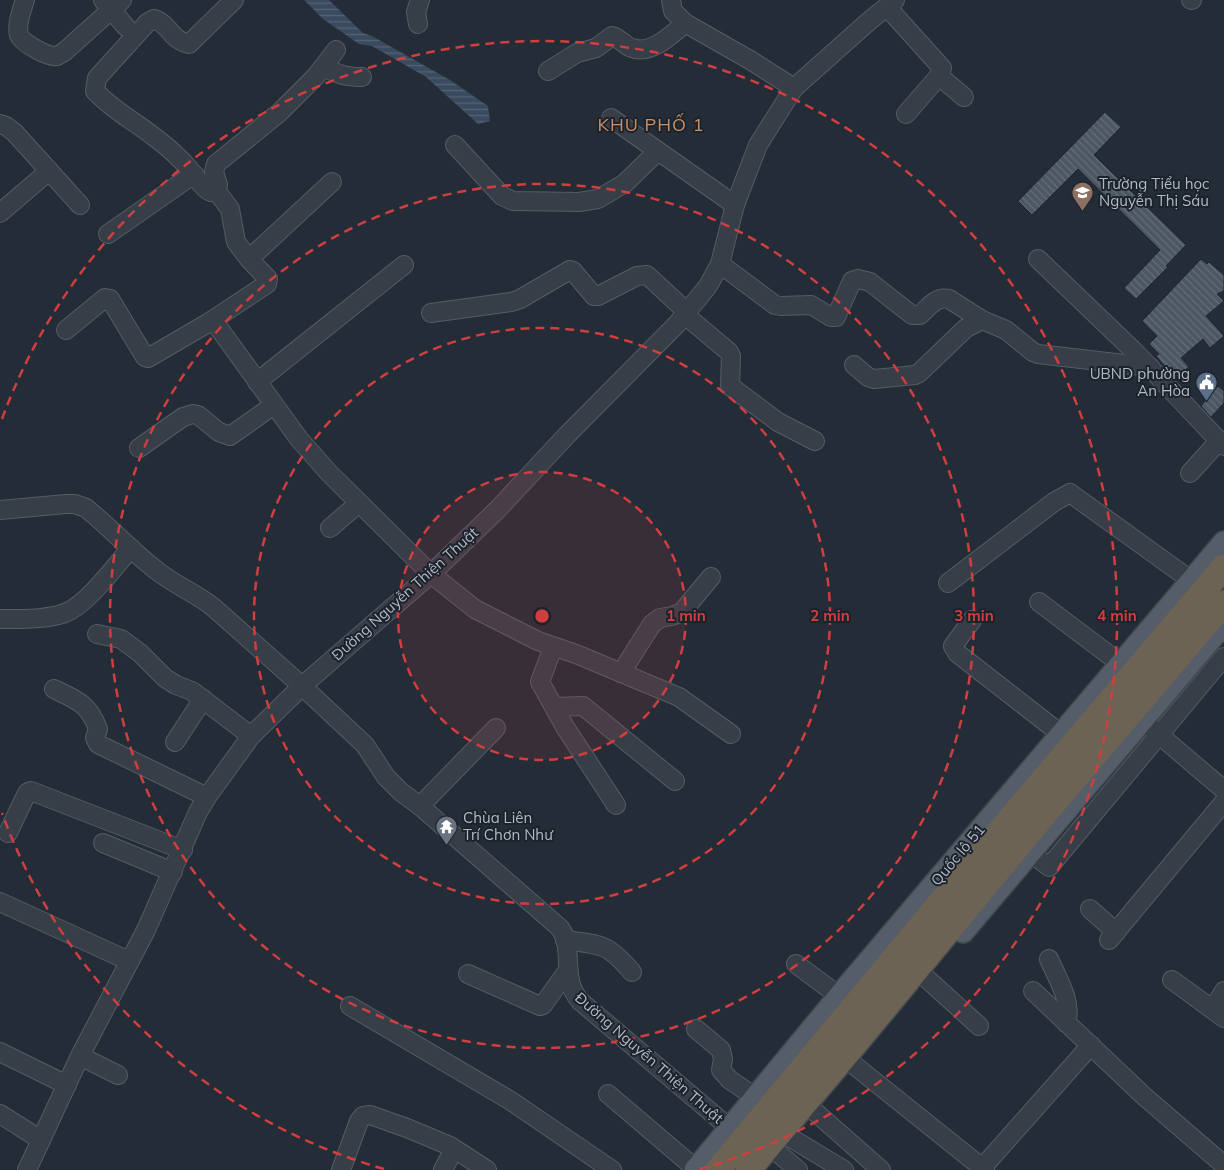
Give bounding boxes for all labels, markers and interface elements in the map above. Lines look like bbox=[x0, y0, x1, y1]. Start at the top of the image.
district label: KHU PHỐ 1 bbox=[598, 113, 704, 136]
place label: Trường Tiểu học Nguyễn Thị Sáu bbox=[1099, 174, 1209, 210]
school or university icon: Trường Tiểu học Nguyễn Thị Sáu bbox=[1071, 181, 1095, 212]
place label: UBND phường An Hòa bbox=[1090, 364, 1190, 400]
public building icon: UBND phường An Hòa bbox=[1194, 371, 1218, 402]
street label: Đường Nguyễn Thiện Thuật bbox=[327, 523, 482, 665]
text: 1 min bbox=[666, 606, 706, 625]
text: 2 min bbox=[810, 606, 850, 625]
text: 3 min bbox=[954, 606, 994, 625]
text: 4 min bbox=[1097, 606, 1137, 625]
centre of rings bbox=[533, 607, 551, 625]
place label: Chùa Liên Trí Chơn Như bbox=[463, 808, 554, 844]
temple icon: Chùa Liên Trí Chơn Như bbox=[435, 815, 459, 846]
street label: Quốc lộ 51 bbox=[926, 820, 989, 889]
street label: Đường Nguyễn Thiện Thuật bbox=[571, 988, 728, 1127]

